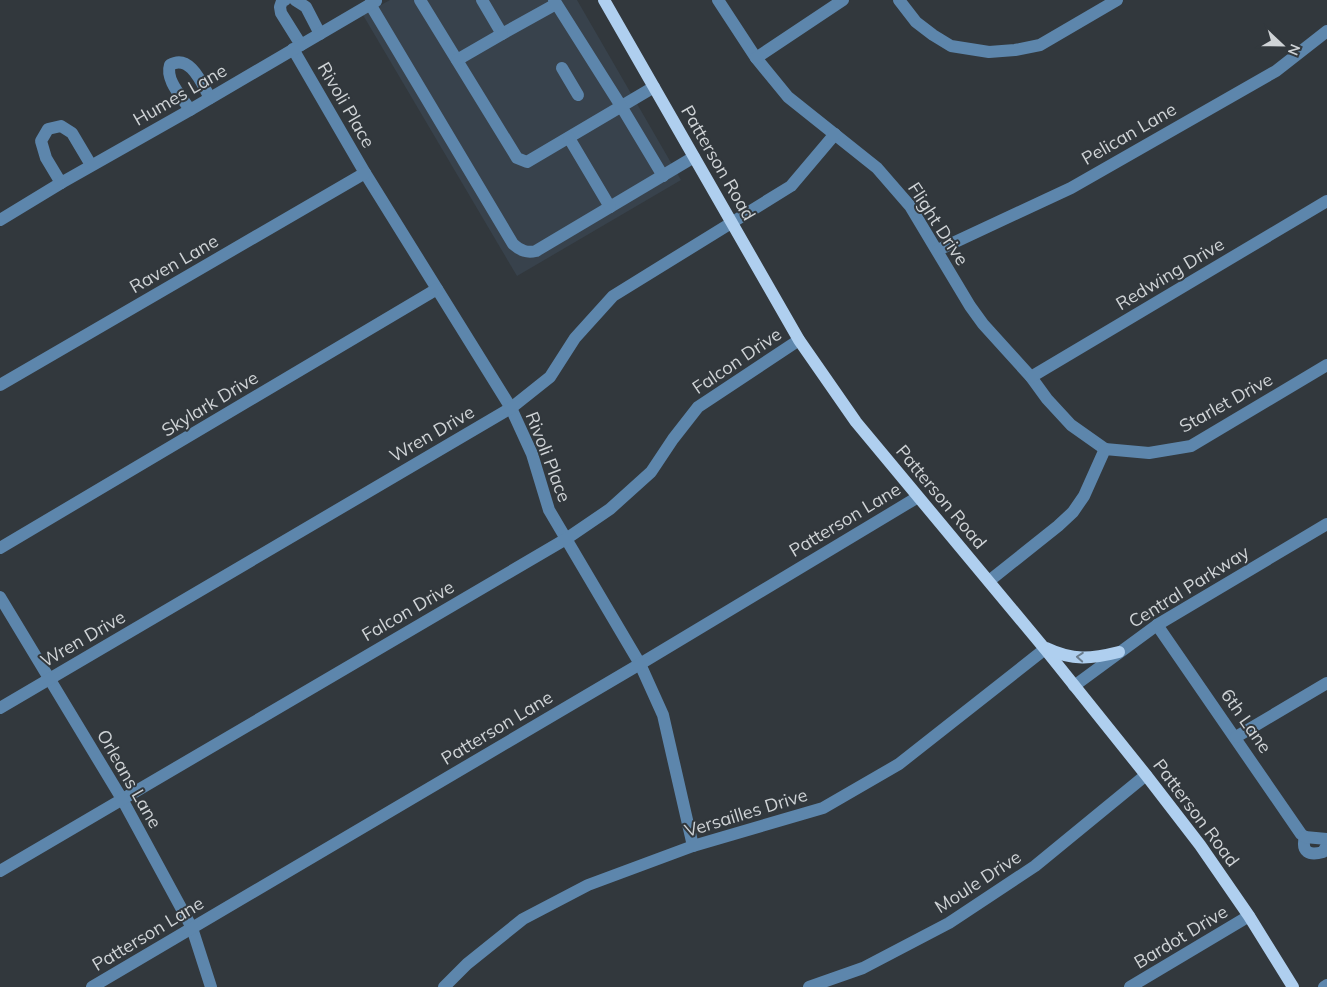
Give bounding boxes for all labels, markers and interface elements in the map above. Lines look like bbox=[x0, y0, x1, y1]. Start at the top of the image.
north arrow bbox=[1257, 20, 1307, 70]
text: N bbox=[1284, 42, 1304, 58]
street label: Rivoli Place bbox=[313, 58, 380, 152]
street label: Humes Lane bbox=[129, 59, 231, 131]
street label: Pelican Lane bbox=[1077, 97, 1180, 170]
street label: Patterson Road bbox=[676, 101, 761, 224]
street label: Flight Drive bbox=[903, 178, 974, 270]
street label: Raven Lane bbox=[125, 229, 222, 298]
street label: Redwing Drive bbox=[1111, 232, 1228, 315]
street label: Falcon Drive bbox=[688, 322, 786, 399]
street label: Skylark Drive bbox=[157, 366, 262, 441]
street label: Starlet Drive bbox=[1175, 367, 1277, 438]
street label: Wren Drive bbox=[385, 400, 478, 467]
street label: Rivoli Place bbox=[521, 408, 576, 505]
street label: Patterson Road bbox=[891, 440, 992, 554]
street label: Patterson Lane bbox=[785, 477, 905, 562]
street label: Central Parkway bbox=[1124, 540, 1254, 633]
street label: Falcon Drive bbox=[358, 575, 458, 646]
street label: Wren Drive bbox=[36, 605, 129, 672]
one-way arrow bbox=[1076, 652, 1084, 663]
street label: 6th Lane bbox=[1216, 684, 1277, 757]
street label: Patterson Lane bbox=[437, 685, 557, 770]
street label: Orleans Lane bbox=[92, 725, 167, 832]
street label: Patterson Road bbox=[1148, 754, 1244, 871]
street label: Versailles Drive bbox=[682, 783, 810, 842]
street label: Moule Drive bbox=[930, 845, 1025, 918]
street label: Patterson Lane bbox=[88, 891, 208, 976]
street label: Bardot Drive bbox=[1130, 900, 1232, 973]

